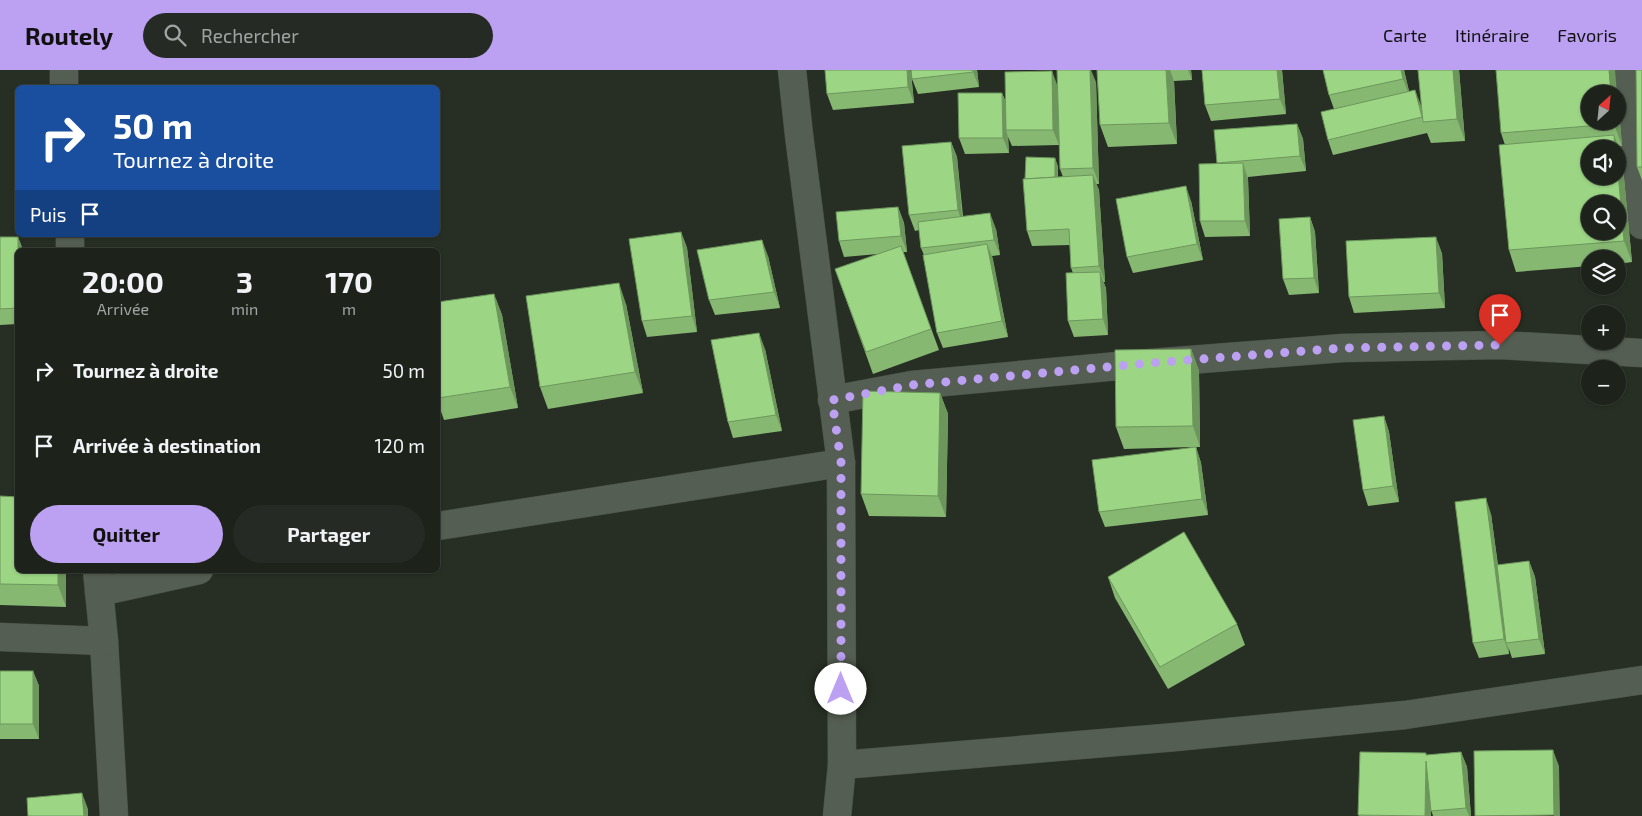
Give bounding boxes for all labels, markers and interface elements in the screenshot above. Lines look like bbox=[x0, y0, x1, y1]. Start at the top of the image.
search box bbox=[143, 13, 493, 58]
text: Routely bbox=[25, 21, 113, 50]
icon: search bbox=[161, 21, 189, 49]
text: Rechercher bbox=[201, 24, 299, 47]
text: Carte bbox=[1383, 24, 1427, 46]
text: Itinéraire bbox=[1455, 24, 1529, 46]
text: Favoris bbox=[1557, 24, 1617, 46]
north arrow bbox=[1581, 85, 1626, 130]
map controls bbox=[1581, 85, 1626, 405]
text: 50 m bbox=[113, 104, 193, 146]
icon: right bbox=[30, 105, 95, 170]
button: sound bbox=[1581, 140, 1626, 185]
text: Tournez à droite bbox=[113, 146, 274, 172]
button: search bbox=[1581, 195, 1626, 240]
icon: arrive bbox=[76, 200, 104, 228]
text: Puis bbox=[30, 203, 66, 226]
button: layers bbox=[1581, 250, 1626, 295]
text: 20:00 bbox=[82, 263, 164, 299]
text: 3 bbox=[236, 263, 253, 299]
text: 170 bbox=[325, 263, 373, 299]
pin bbox=[1479, 294, 1521, 345]
text: Arrivée bbox=[97, 299, 149, 318]
text: min bbox=[231, 299, 258, 318]
text: m bbox=[342, 299, 356, 318]
icon: arrive bbox=[1486, 301, 1514, 329]
button: + bbox=[1581, 305, 1626, 350]
icon: right bbox=[30, 357, 58, 385]
text: Tournez à droite bbox=[73, 359, 219, 382]
text: 50 m bbox=[382, 359, 425, 382]
button: − bbox=[1581, 360, 1626, 405]
icon: arrive bbox=[30, 432, 58, 460]
text: Arrivée à destination bbox=[73, 434, 261, 457]
text: 120 m bbox=[374, 434, 425, 457]
button: Quitter bbox=[30, 505, 223, 563]
button: Partager bbox=[233, 505, 425, 563]
position arrow bbox=[814, 662, 866, 714]

